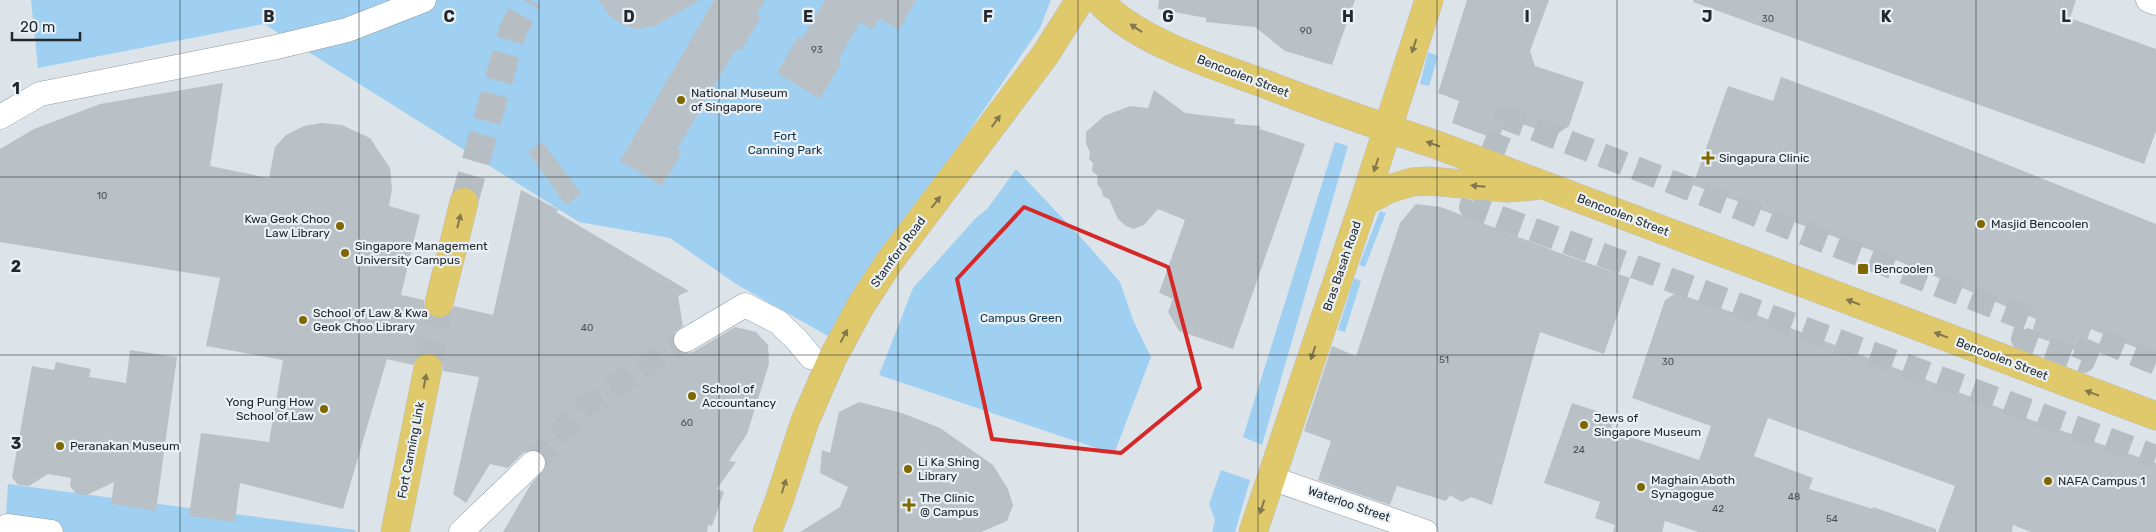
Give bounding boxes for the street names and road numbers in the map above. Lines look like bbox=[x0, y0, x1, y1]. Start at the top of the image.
street label: Bencoolen Street bbox=[1195, 52, 1291, 100]
street label: Bencoolen Street bbox=[1575, 191, 1671, 239]
street label: Stamford Road bbox=[868, 214, 928, 290]
street label: Bras Basah Road bbox=[1320, 219, 1364, 313]
street label: Bencoolen Street bbox=[1954, 335, 2050, 383]
street label: Fort Canning Link bbox=[395, 400, 427, 500]
street label: Waterloo Street bbox=[1306, 483, 1392, 525]

